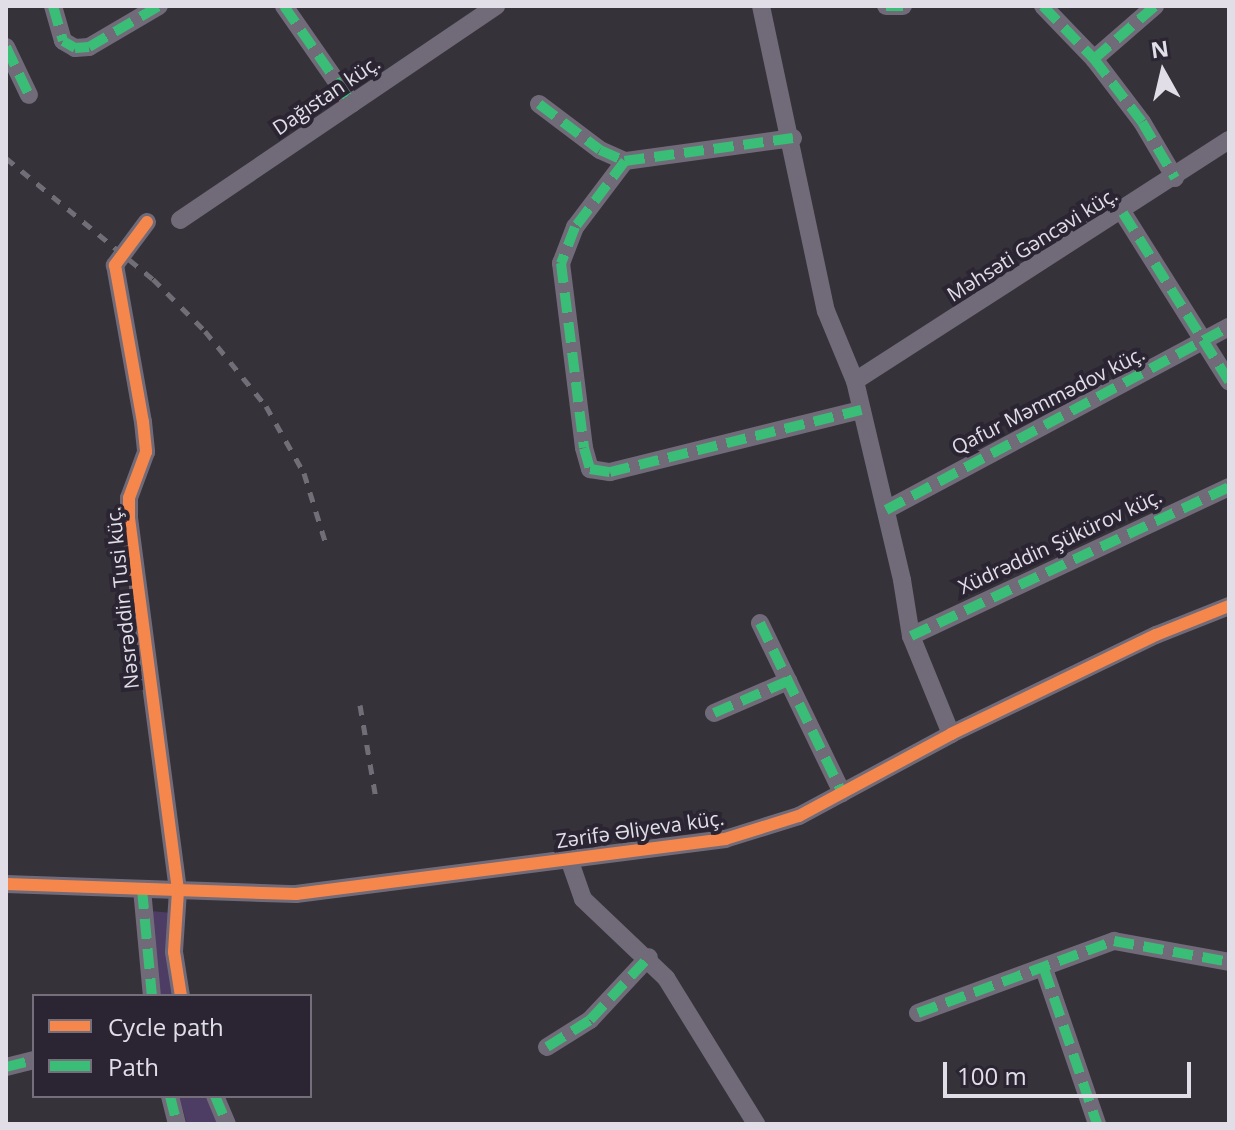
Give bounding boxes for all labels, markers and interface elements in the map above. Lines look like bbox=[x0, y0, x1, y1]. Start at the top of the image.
north arrow bbox=[1123, 32, 1203, 112]
text: N bbox=[1149, 32, 1171, 64]
street label: Dağıstan küç. bbox=[268, 50, 384, 140]
street label: Məhsəti Gəncəvi küç. bbox=[942, 182, 1122, 306]
street label: Qafur Məmmədov küç. bbox=[947, 341, 1149, 459]
street label: Xüdrəddin Şükürov küç. bbox=[955, 483, 1165, 599]
street label: Nəsrəddin Tusi küç. bbox=[101, 506, 143, 690]
street label: Zərifə Əliyeva küç. bbox=[554, 805, 726, 853]
legend bbox=[32, 994, 312, 1098]
text: Cycle path bbox=[108, 1010, 224, 1043]
scale bar bbox=[947, 1046, 1195, 1096]
text: Path bbox=[108, 1050, 159, 1083]
text: 100 m bbox=[957, 1059, 1027, 1092]

